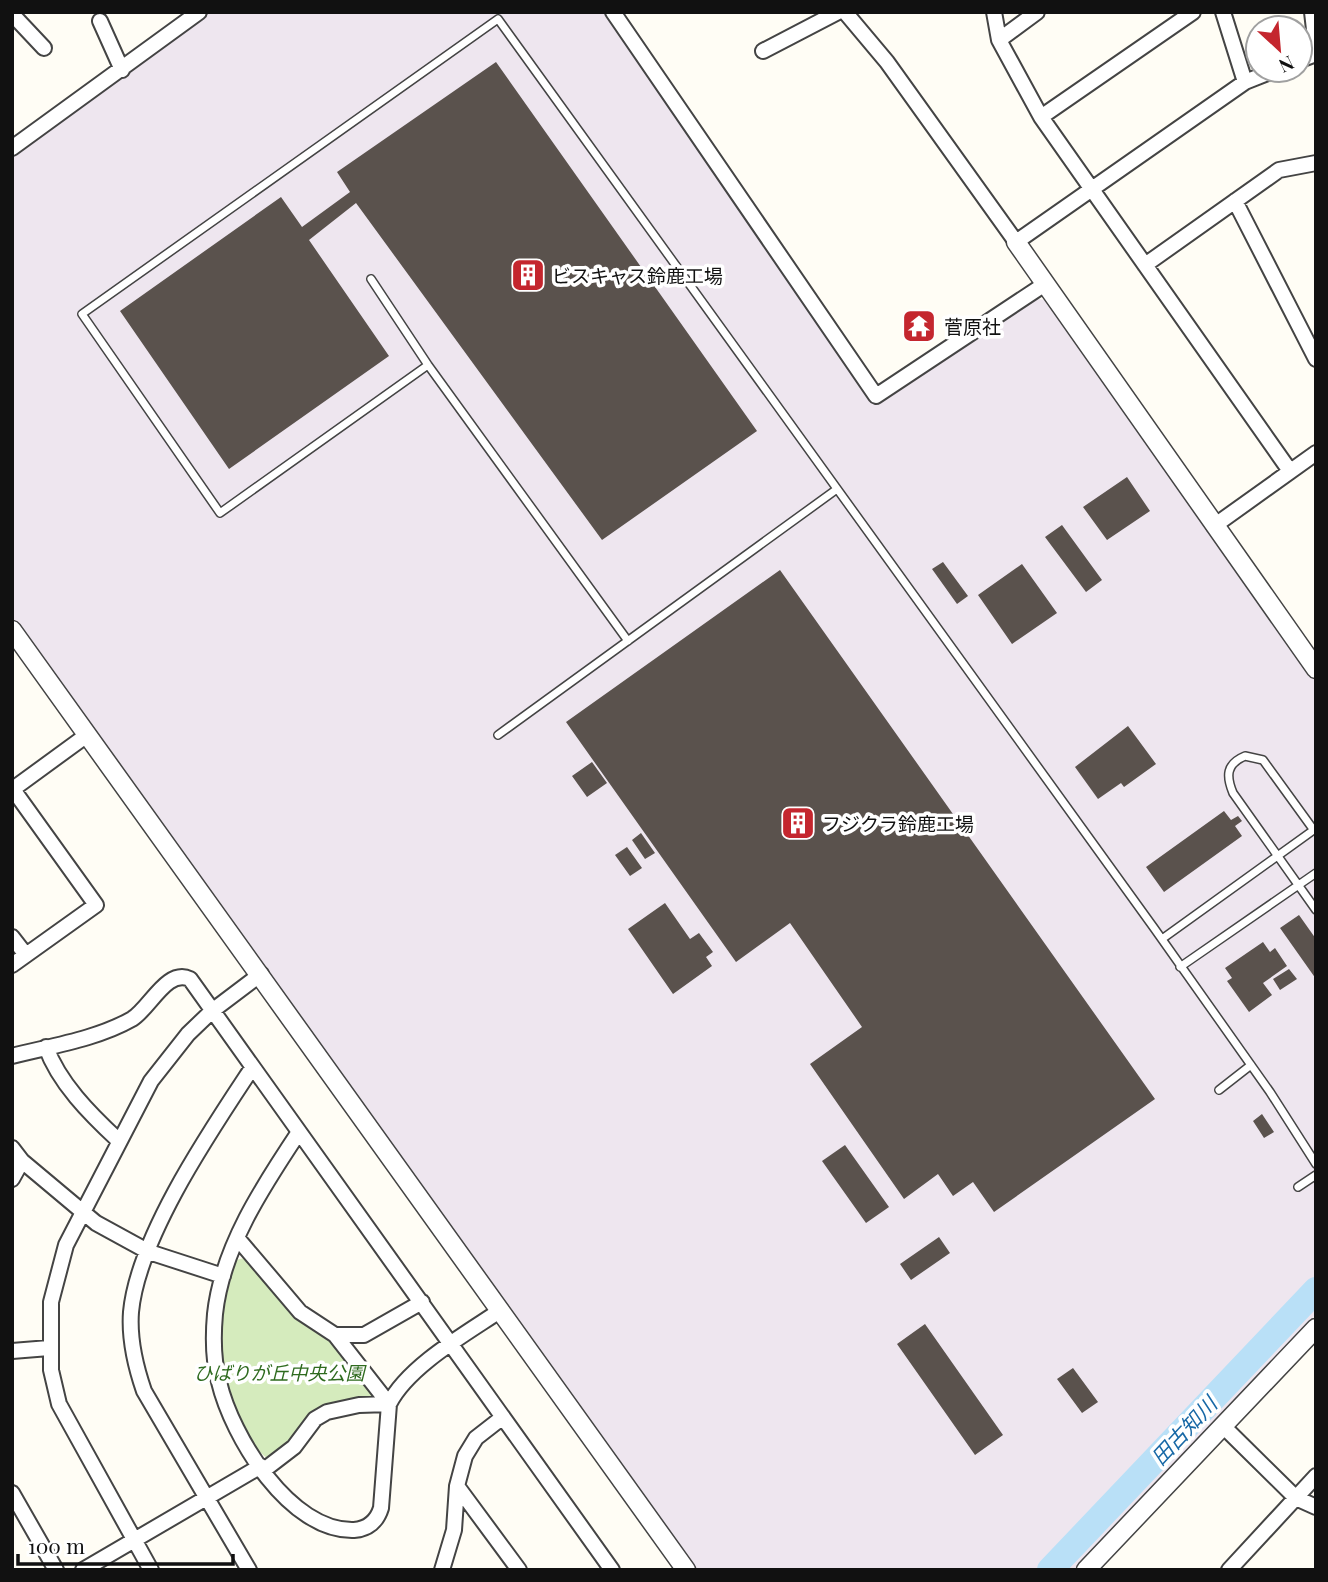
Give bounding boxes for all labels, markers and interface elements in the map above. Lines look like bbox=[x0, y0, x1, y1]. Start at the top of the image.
north arrow bbox=[1244, 14, 1314, 84]
text: N bbox=[1275, 50, 1299, 80]
building icon: ビスキャス鈴鹿工場 bbox=[509, 256, 547, 294]
place label: ビスキャス鈴鹿工場 bbox=[552, 262, 723, 288]
temple icon: 菅原社 bbox=[900, 307, 938, 345]
place label: 菅原社 bbox=[944, 313, 1001, 339]
building icon: フジクラ鈴鹿工場 bbox=[779, 804, 817, 842]
place label: フジクラ鈴鹿工場 bbox=[822, 810, 974, 836]
park label: ひばりが丘中央公園 bbox=[193, 1359, 367, 1385]
water label: 田古知川 bbox=[1144, 1388, 1223, 1470]
scale bar bbox=[18, 1522, 233, 1566]
text: 100 m bbox=[28, 1531, 85, 1559]

